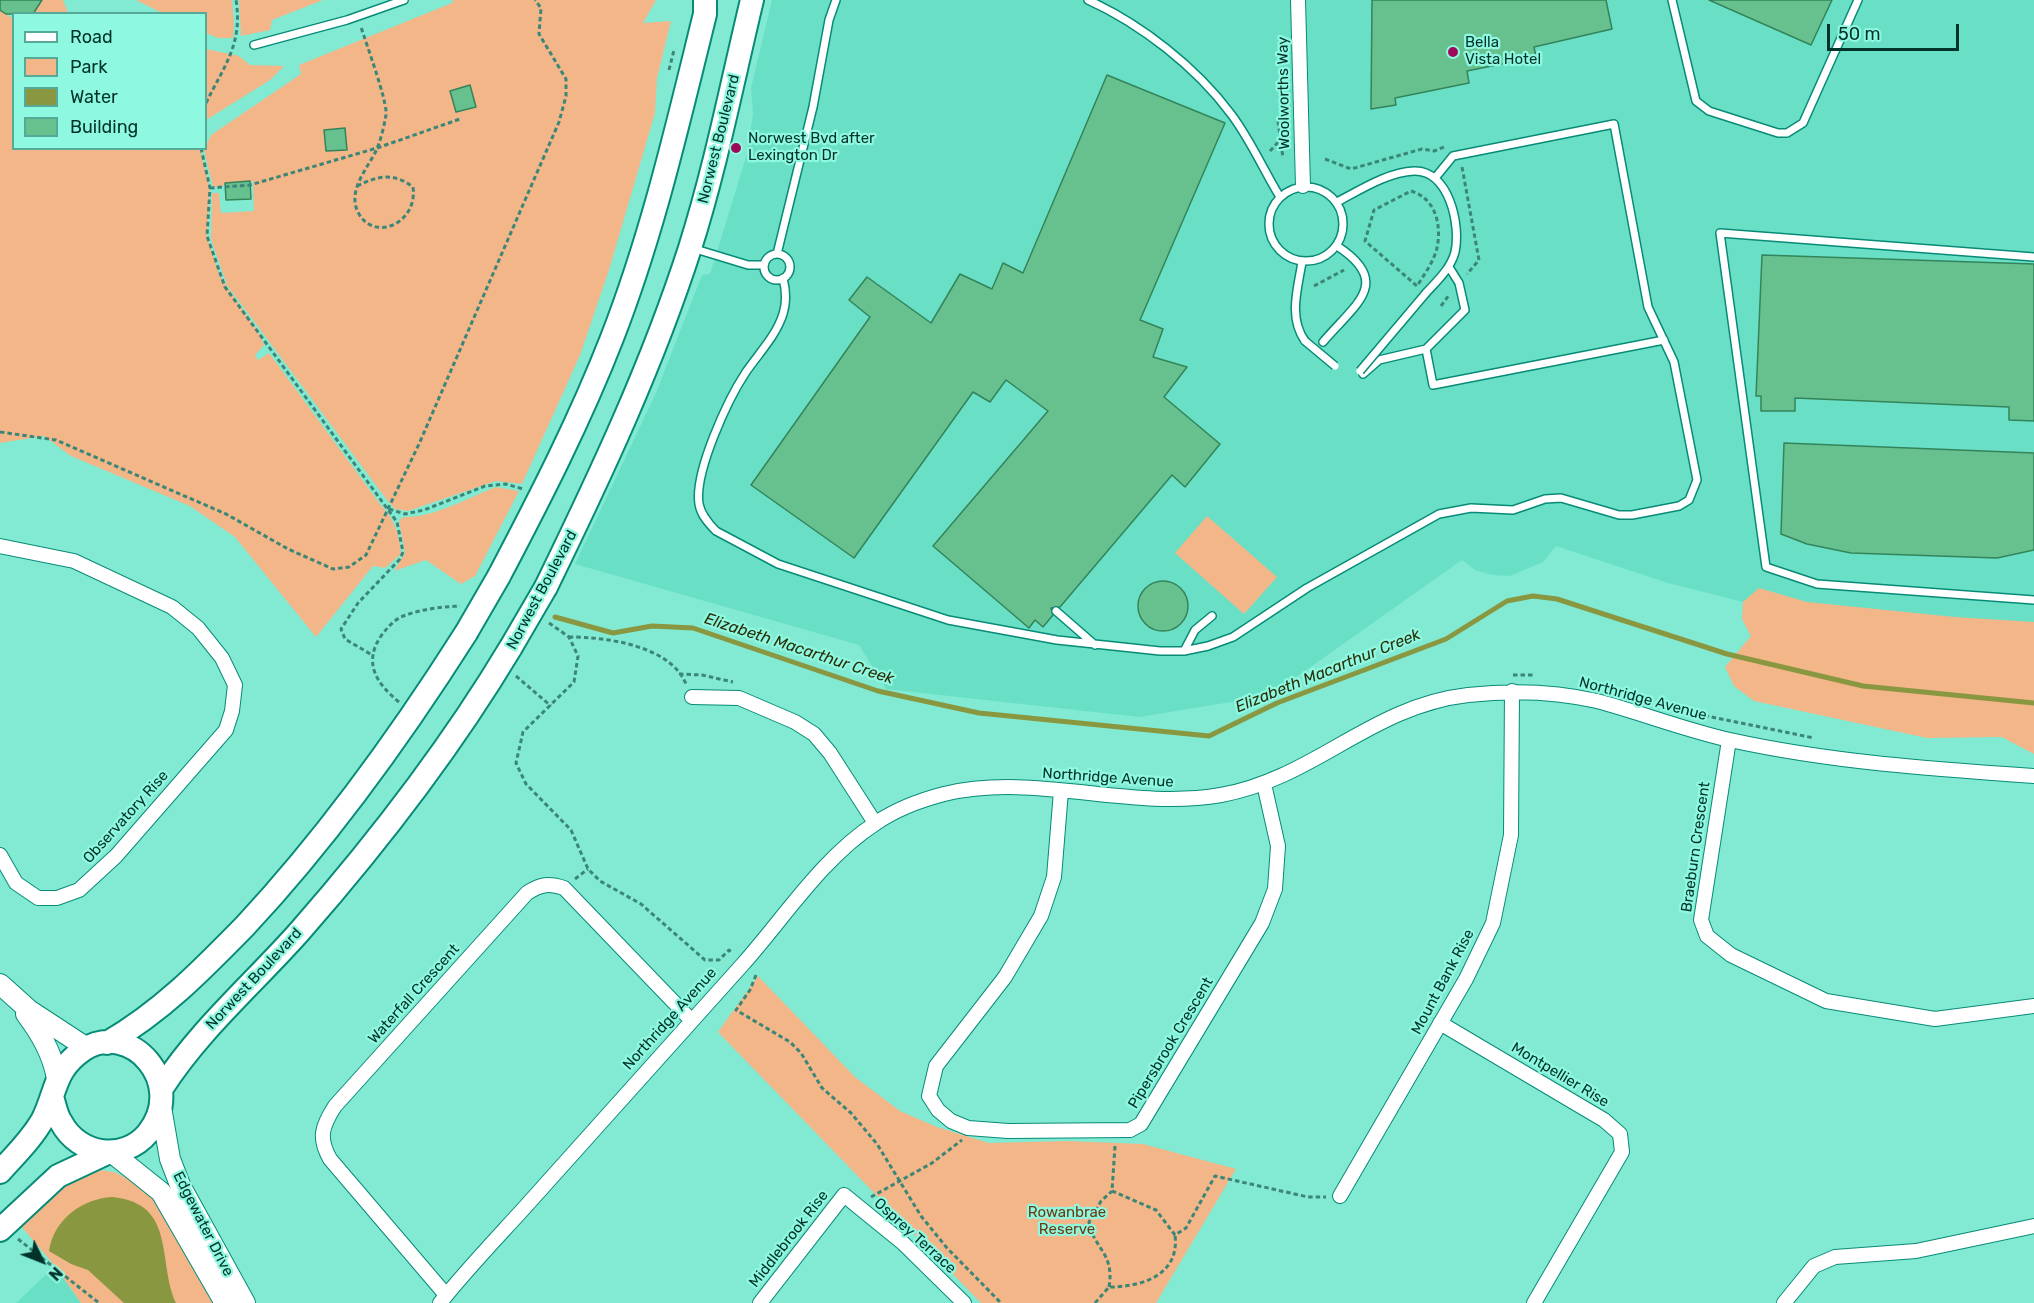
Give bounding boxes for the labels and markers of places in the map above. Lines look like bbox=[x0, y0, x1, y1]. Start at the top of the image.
place label: Bella Vista Hotel bbox=[1465, 34, 1541, 69]
marker: Bella Vista Hotel bbox=[1446, 45, 1460, 59]
place label: Norwest Bvd after Lexington Dr bbox=[748, 130, 875, 165]
marker: Norwest Bvd after Lexington Dr bbox=[729, 141, 743, 155]

